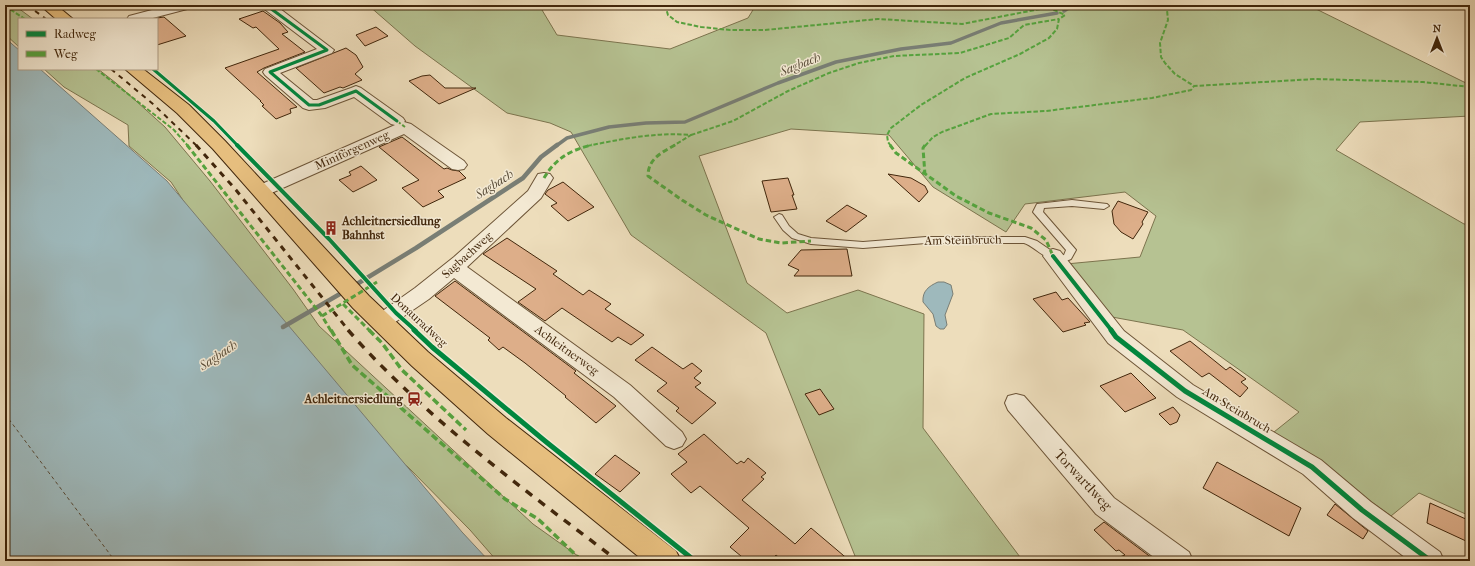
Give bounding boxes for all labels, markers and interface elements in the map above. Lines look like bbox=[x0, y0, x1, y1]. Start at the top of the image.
legend bbox=[18, 18, 158, 70]
north arrow bbox=[1417, 18, 1457, 58]
text: N bbox=[1433, 22, 1442, 35]
text: Radweg bbox=[54, 27, 97, 41]
text: Weg bbox=[53, 47, 78, 61]
water label: Sagbach bbox=[776, 49, 823, 79]
street label: Miniförgenweg bbox=[313, 127, 392, 173]
water label: Sagbach bbox=[471, 166, 516, 202]
place label: Achleitnersiedlung Bahnhst bbox=[341, 214, 441, 242]
building icon: Achleitnersiedlung Bahnhst bbox=[323, 220, 339, 236]
street label: Sagbachweg bbox=[439, 228, 495, 281]
street label: Am Steinbruch bbox=[923, 232, 1002, 248]
street label: Donauradweg bbox=[388, 290, 451, 350]
street label: Achleitnerweg bbox=[531, 321, 602, 378]
water label: Sagbach bbox=[195, 337, 240, 374]
street label: Am Steinbruch bbox=[1199, 384, 1274, 436]
station icon: Achleitnersiedlung bbox=[406, 391, 422, 407]
place label: Achleitnersiedlung bbox=[304, 392, 404, 407]
street label: Torwartlweg bbox=[1050, 446, 1116, 514]

